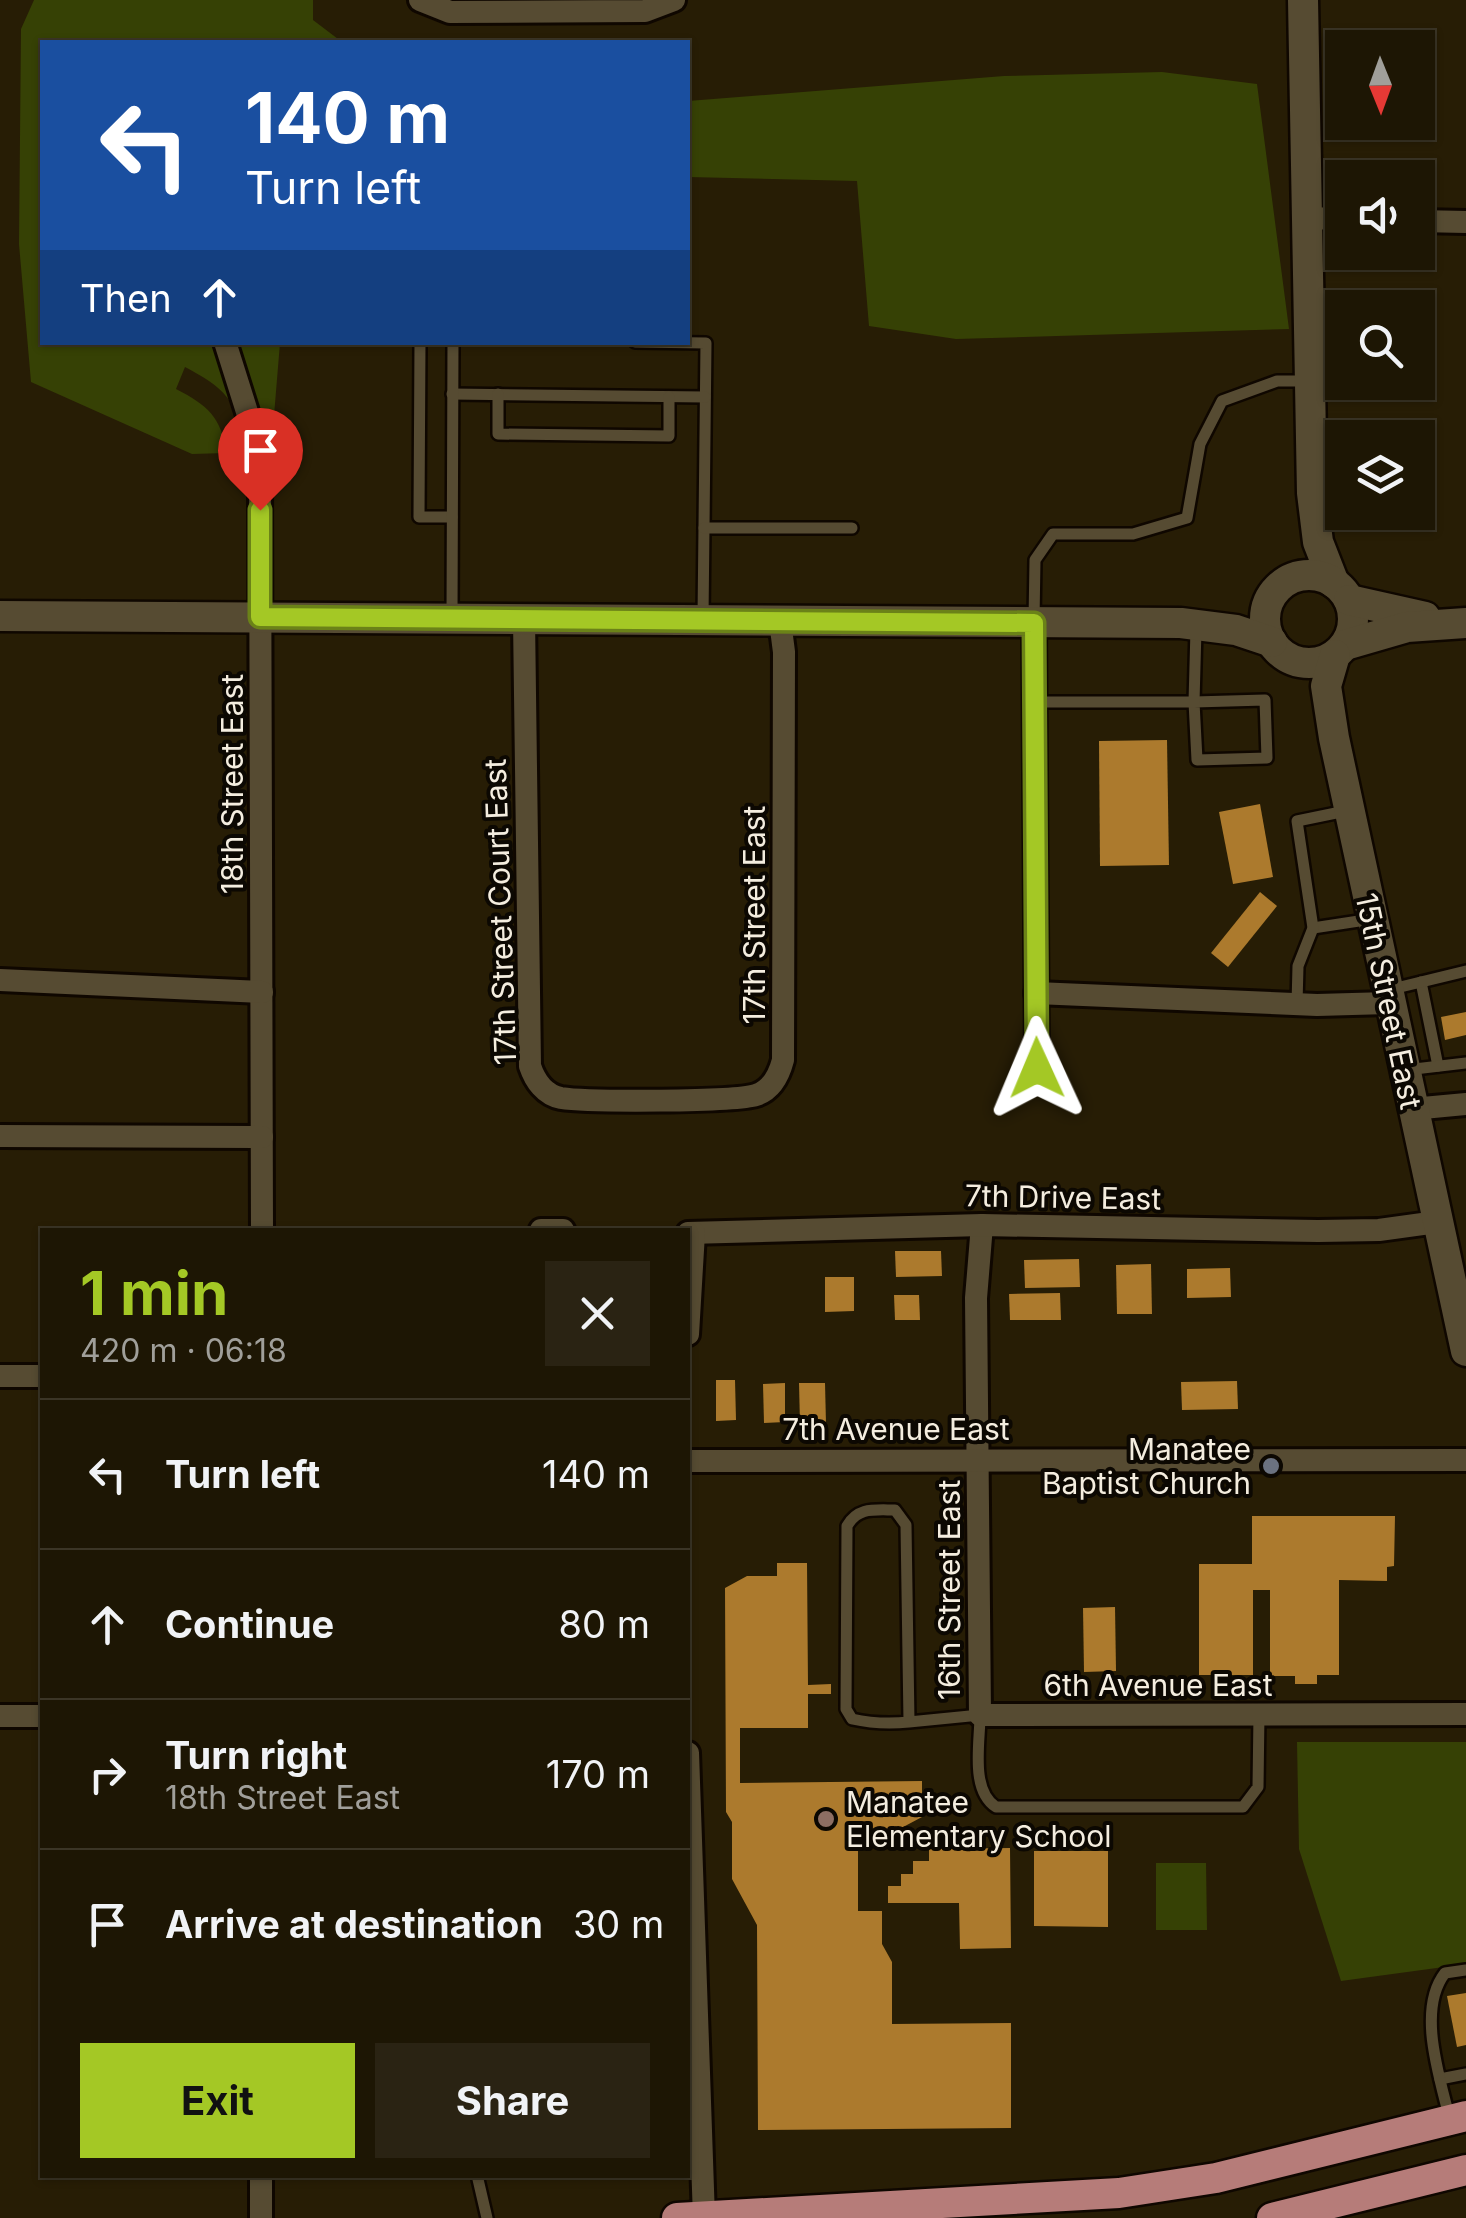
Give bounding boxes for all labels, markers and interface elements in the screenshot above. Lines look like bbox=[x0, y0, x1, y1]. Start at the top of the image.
north arrow bbox=[1325, 30, 1435, 140]
map controls bbox=[1325, 30, 1435, 530]
text: 140 m bbox=[245, 75, 450, 160]
icon: left bbox=[80, 80, 210, 210]
text: Turn left bbox=[245, 160, 421, 215]
button: sound bbox=[1325, 160, 1435, 270]
icon: ahead bbox=[192, 270, 247, 325]
text: Then bbox=[80, 275, 172, 321]
button: search bbox=[1325, 290, 1435, 400]
pin bbox=[218, 408, 303, 511]
button: layers bbox=[1325, 420, 1435, 530]
icon: arrive bbox=[233, 423, 288, 478]
street label: 18th Street East bbox=[214, 674, 250, 894]
street label: 17th Street Court East bbox=[477, 758, 523, 1066]
street label: 17th Street East bbox=[736, 805, 772, 1024]
street label: 15th Street East bbox=[1349, 890, 1430, 1113]
position arrow bbox=[985, 1016, 1089, 1120]
street label: 7th Drive East bbox=[965, 1177, 1162, 1217]
text: 1 min bbox=[80, 1257, 228, 1329]
button: close bbox=[545, 1261, 650, 1366]
text: 420 m · 06:18 bbox=[80, 1331, 287, 1370]
street label: 7th Avenue East bbox=[782, 1411, 1010, 1447]
place label: Manatee Baptist Church bbox=[1042, 1431, 1251, 1501]
icon: left bbox=[80, 1447, 135, 1502]
text: Turn left bbox=[165, 1451, 320, 1497]
text: 140 m bbox=[542, 1451, 650, 1497]
marker: Manatee Baptist Church bbox=[1260, 1455, 1282, 1477]
street label: 16th Street East bbox=[931, 1480, 967, 1700]
icon: ahead bbox=[80, 1597, 135, 1652]
text: Continue bbox=[165, 1601, 334, 1647]
text: 80 m bbox=[559, 1601, 650, 1647]
street label: 6th Avenue East bbox=[1044, 1667, 1273, 1703]
text: Turn right bbox=[165, 1732, 347, 1778]
icon: right bbox=[80, 1747, 135, 1802]
text: 170 m bbox=[546, 1751, 650, 1797]
text: 18th Street East bbox=[165, 1778, 400, 1817]
place label: Manatee Elementary School bbox=[846, 1784, 1112, 1854]
marker: Manatee Elementary School bbox=[815, 1808, 837, 1830]
icon: arrive bbox=[80, 1897, 135, 1952]
text: Arrive at destination bbox=[165, 1901, 543, 1947]
text: 30 m bbox=[573, 1901, 664, 1947]
button: Exit bbox=[80, 2043, 355, 2158]
button: Share bbox=[375, 2043, 650, 2158]

